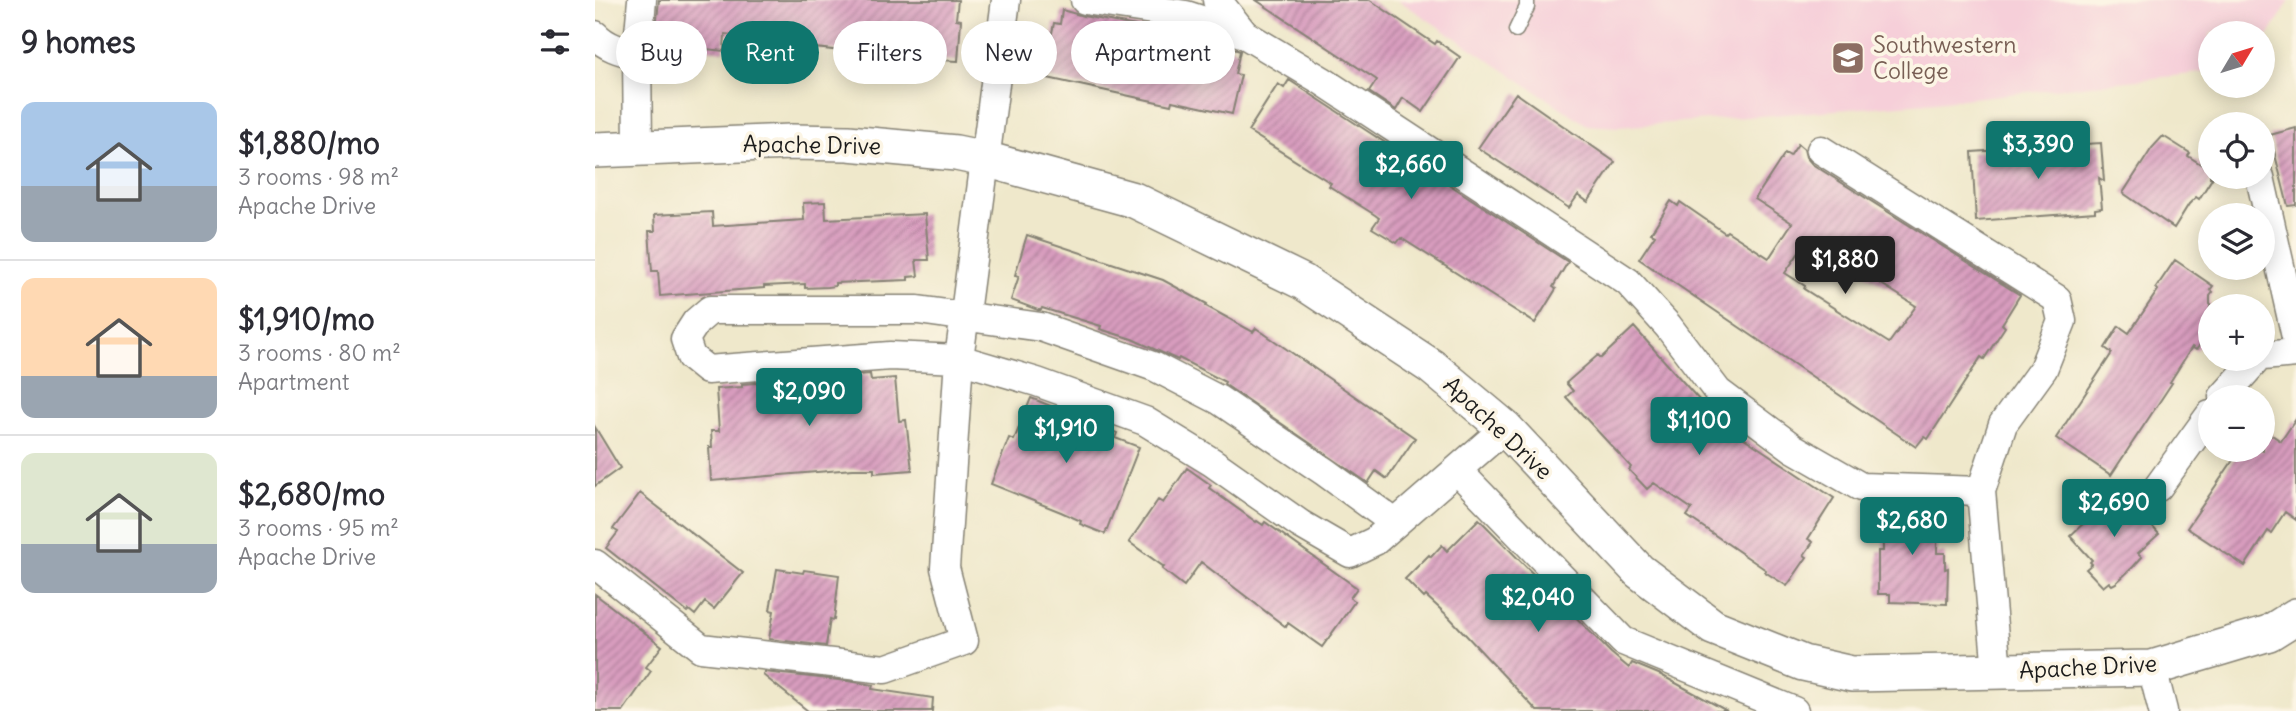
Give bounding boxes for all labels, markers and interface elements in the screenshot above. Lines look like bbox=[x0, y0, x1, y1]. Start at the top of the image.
chip: Buy bbox=[616, 21, 707, 84]
chip: Rent bbox=[721, 21, 819, 84]
chip: Filters bbox=[833, 21, 947, 84]
chip: New bbox=[961, 21, 1057, 84]
chip: Apartment bbox=[1071, 21, 1235, 84]
north arrow bbox=[2198, 21, 2275, 98]
map controls bbox=[2198, 21, 2275, 462]
text: 9 homes bbox=[21, 23, 136, 61]
icon: filters bbox=[536, 23, 574, 61]
place label: Southwestern College bbox=[1873, 30, 2017, 85]
school or university icon: Southwestern College bbox=[1829, 39, 1867, 77]
button: locate bbox=[2198, 112, 2275, 189]
pin: $3,390 bbox=[1981, 122, 2095, 181]
text: $1,880/mo bbox=[238, 124, 380, 162]
street label: Apache Drive bbox=[743, 129, 881, 160]
text: $3,390 bbox=[2002, 129, 2074, 158]
icon: home bbox=[77, 130, 161, 214]
pin: $2,660 bbox=[1354, 142, 1468, 201]
text: $2,660 bbox=[1375, 149, 1447, 178]
text: 3 rooms · 98 m² bbox=[238, 162, 399, 191]
text: Apache Drive bbox=[238, 191, 376, 220]
button: layers bbox=[2198, 203, 2275, 280]
pin: $1,880 bbox=[1788, 236, 1902, 296]
text: $1,880 bbox=[1811, 244, 1879, 273]
button: + bbox=[2198, 294, 2275, 371]
text: $1,910/mo bbox=[238, 300, 375, 338]
icon: home bbox=[77, 306, 161, 390]
text: 3 rooms · 80 m² bbox=[238, 338, 401, 367]
text: Apartment bbox=[238, 367, 350, 396]
pin: $2,090 bbox=[752, 368, 866, 428]
street label: Apache Drive bbox=[1438, 370, 1559, 485]
text: $2,090 bbox=[772, 376, 846, 405]
button: − bbox=[2198, 385, 2275, 462]
pin: $1,100 bbox=[1642, 398, 1756, 457]
text: $1,100 bbox=[1667, 405, 1731, 434]
pin: $1,910 bbox=[1009, 406, 1123, 465]
text: $1,910 bbox=[1034, 413, 1098, 442]
text: $2,680/mo bbox=[238, 475, 385, 513]
pin: $2,690 bbox=[2057, 480, 2171, 539]
icon: home bbox=[77, 481, 161, 565]
text: $2,690 bbox=[2078, 487, 2150, 516]
pin: $2,680 bbox=[1855, 498, 1969, 557]
text: $2,680 bbox=[1876, 505, 1948, 534]
text: 3 rooms · 95 m² bbox=[238, 513, 399, 542]
text: Apache Drive bbox=[238, 542, 376, 571]
pin: $2,040 bbox=[1481, 574, 1595, 634]
text: $2,040 bbox=[1501, 582, 1575, 611]
street label: Apache Drive bbox=[2018, 648, 2158, 685]

